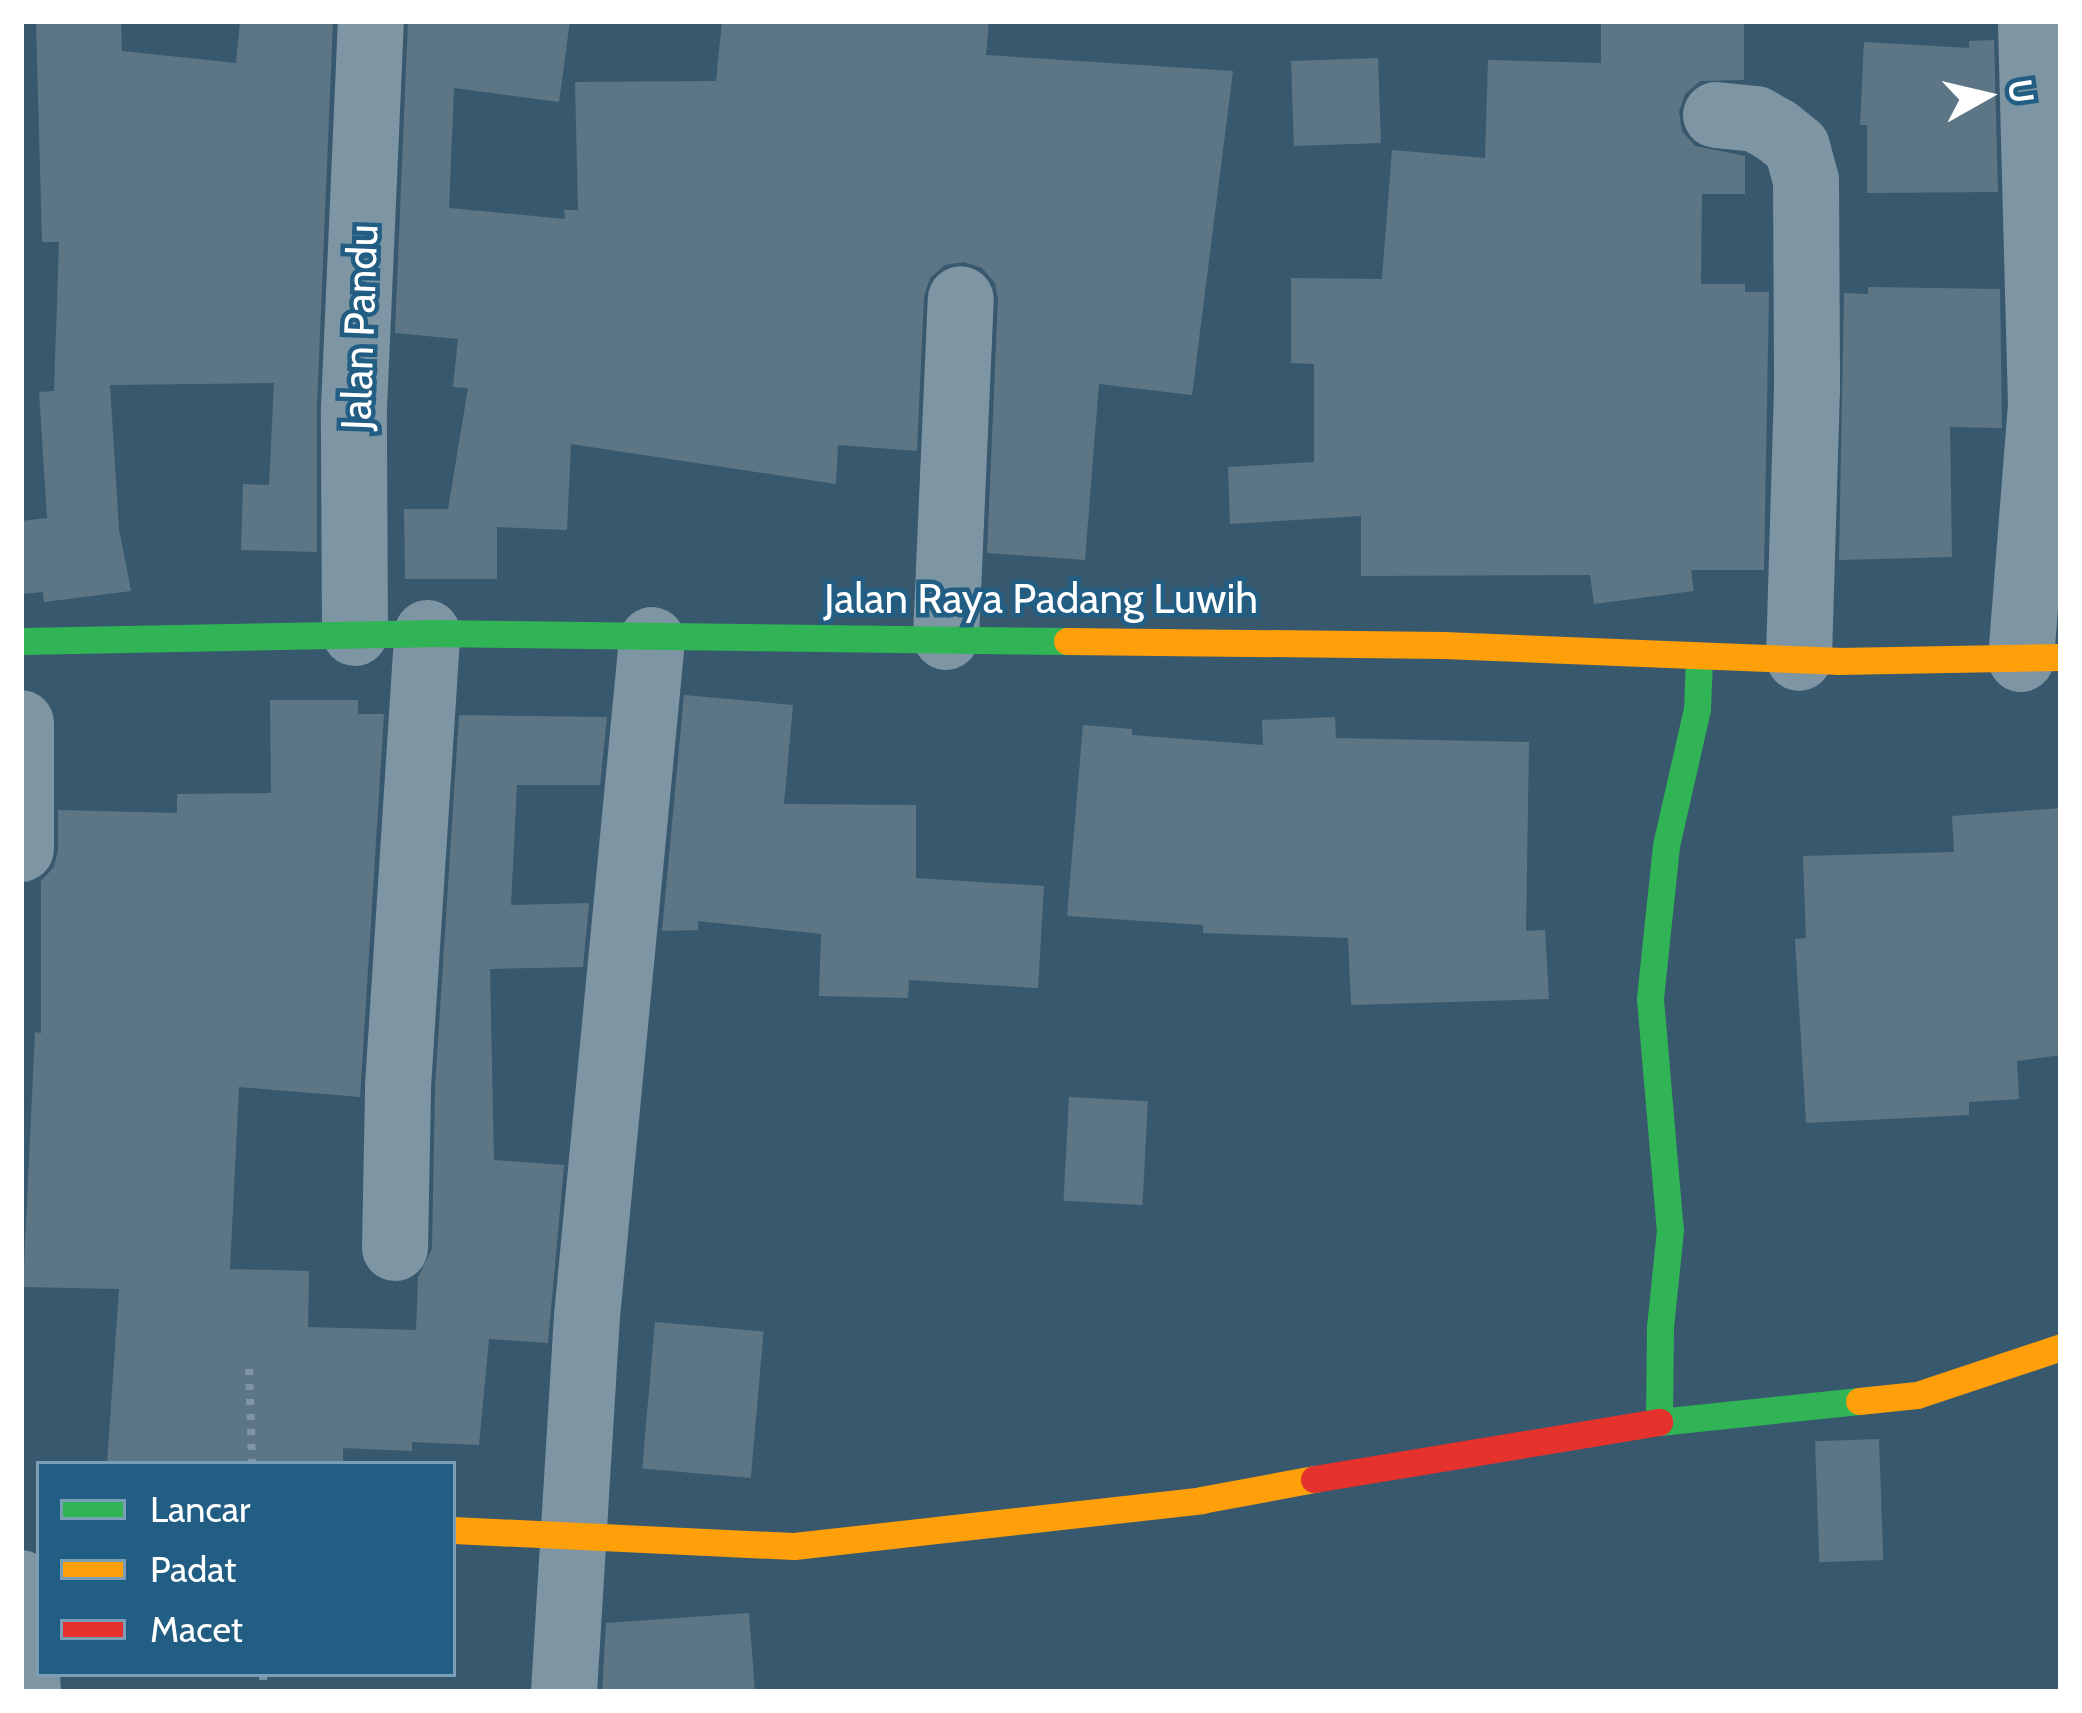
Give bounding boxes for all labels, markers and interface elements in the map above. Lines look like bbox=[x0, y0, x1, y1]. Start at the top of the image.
north arrow bbox=[1926, 36, 2046, 156]
text: U bbox=[2000, 76, 2043, 106]
street label: Jalan Pandu bbox=[330, 223, 388, 431]
street label: Jalan Raya Padang Luwih bbox=[824, 573, 1258, 623]
legend bbox=[36, 1461, 456, 1677]
text: Lancar bbox=[150, 1487, 250, 1531]
text: Padat bbox=[150, 1547, 236, 1591]
text: Macet bbox=[150, 1607, 243, 1651]

